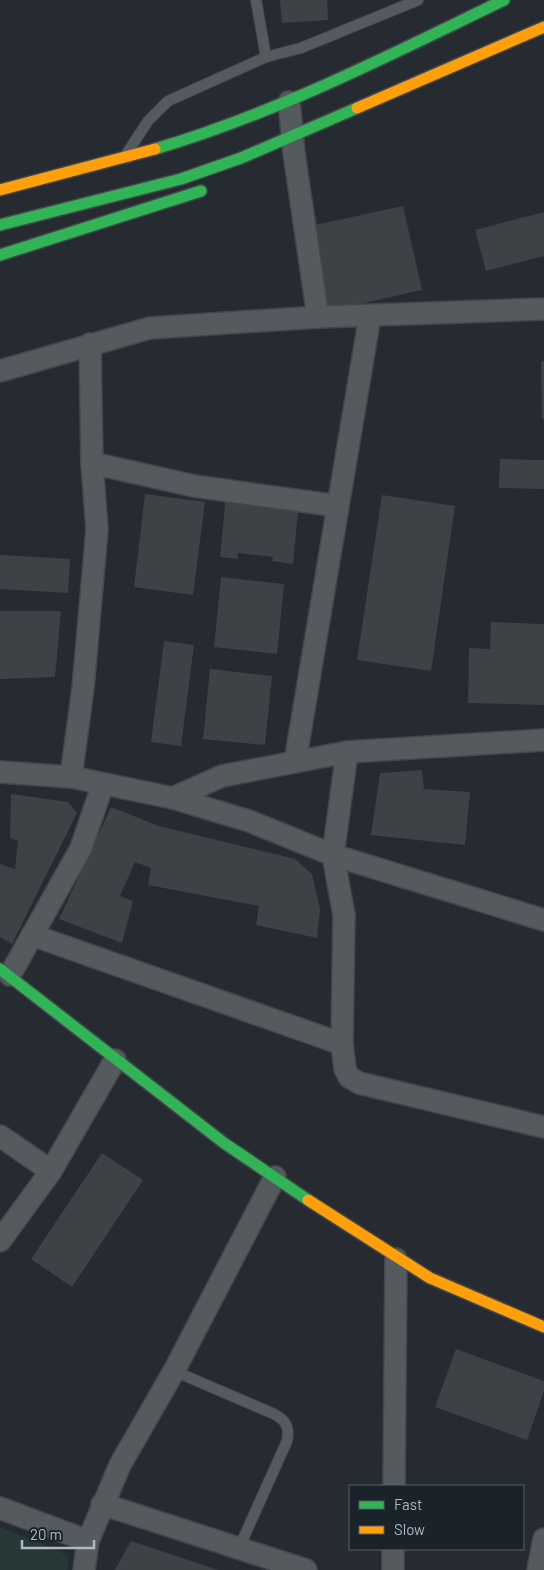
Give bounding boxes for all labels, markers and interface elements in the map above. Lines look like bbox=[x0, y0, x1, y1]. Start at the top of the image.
legend bbox=[349, 1485, 524, 1550]
text: Fast bbox=[394, 1495, 422, 1513]
scale bar bbox=[22, 1518, 95, 1550]
text: Slow bbox=[394, 1520, 425, 1538]
text: 20 m bbox=[30, 1525, 62, 1543]

